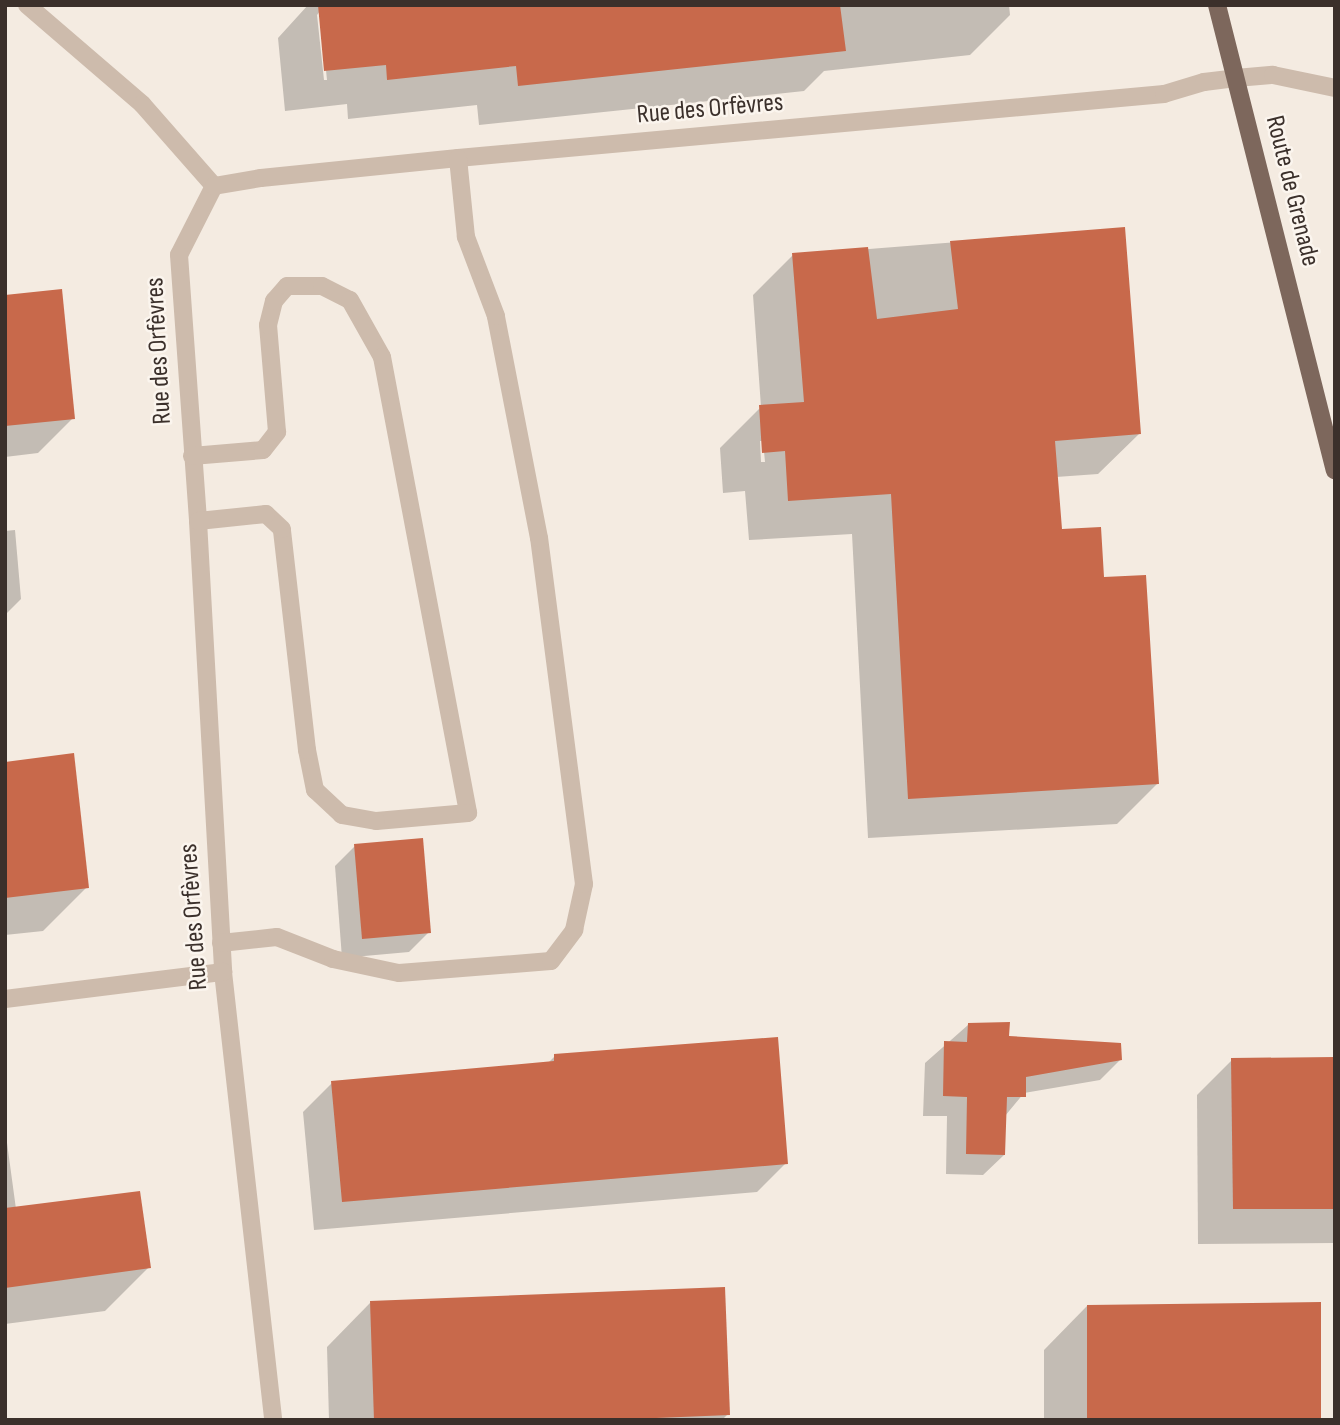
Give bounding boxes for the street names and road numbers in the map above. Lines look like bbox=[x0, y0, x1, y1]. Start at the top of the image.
street label: Rue des Orfèvres bbox=[635, 87, 785, 131]
street label: Route de Grenade bbox=[1258, 112, 1326, 270]
street label: Rue des Orfèvres bbox=[140, 277, 178, 425]
street label: Rue des Orfèvres bbox=[173, 843, 215, 991]

